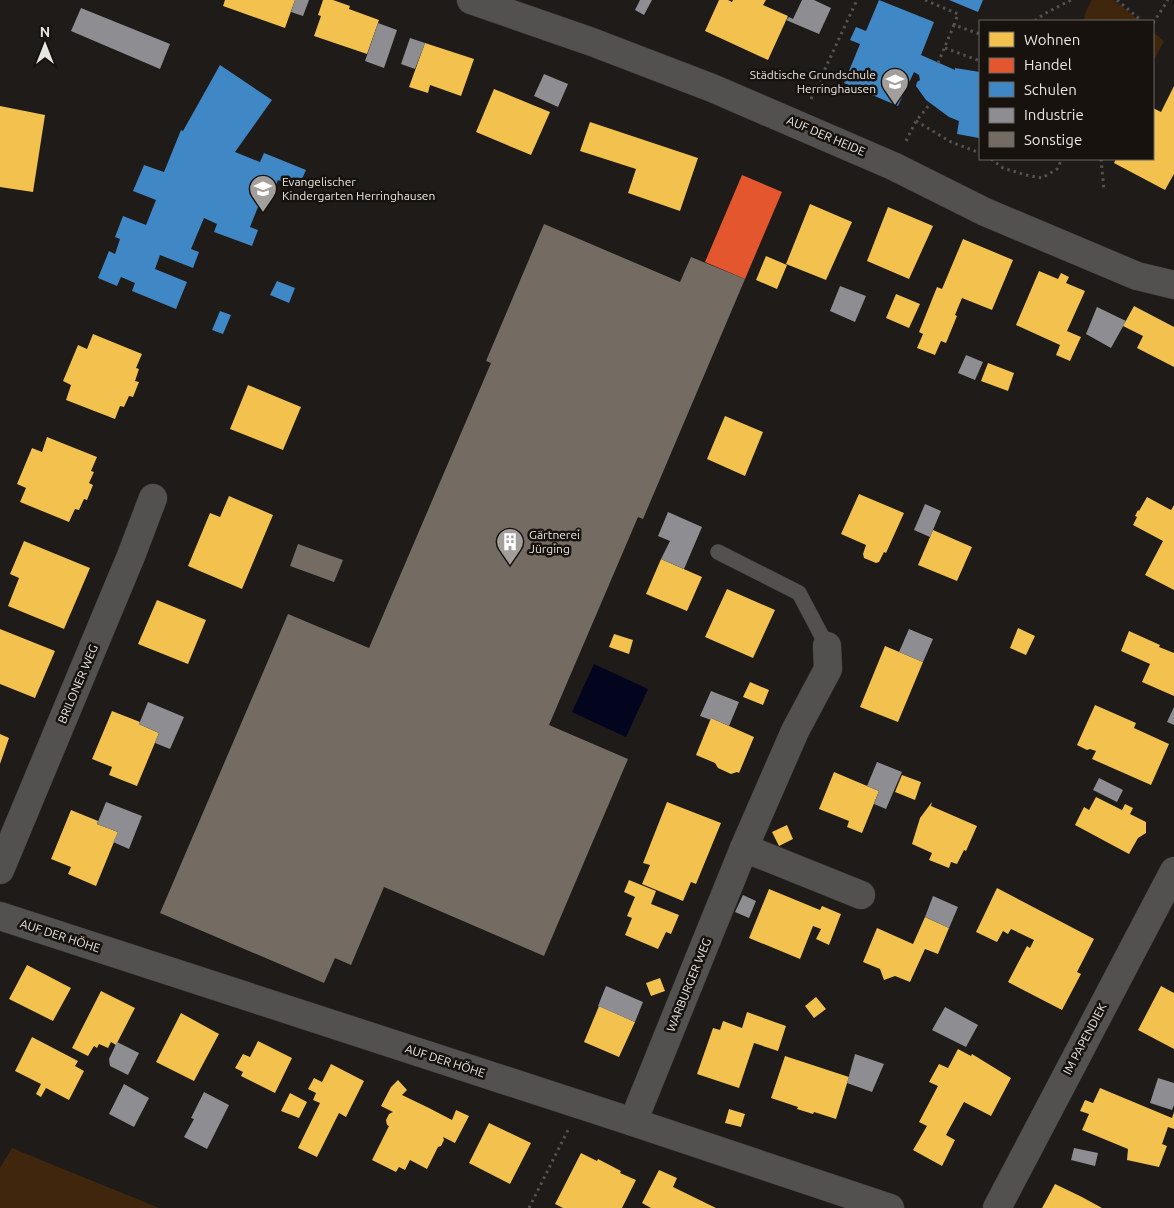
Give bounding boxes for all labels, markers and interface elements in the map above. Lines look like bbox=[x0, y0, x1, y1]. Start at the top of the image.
north arrow bbox=[20, 20, 70, 70]
legend bbox=[979, 20, 1154, 160]
text: N bbox=[40, 24, 50, 40]
text: Wohnen bbox=[1024, 31, 1080, 48]
text: Handel bbox=[1024, 56, 1072, 73]
school or university icon: Städtische Grundschule Herringhausen bbox=[880, 67, 910, 106]
place label: Städtische Grundschule Herringhausen bbox=[750, 68, 876, 95]
text: Schulen bbox=[1024, 81, 1077, 98]
text: Industrie bbox=[1024, 106, 1084, 123]
street label: AUF DER HEIDE bbox=[785, 113, 868, 158]
text: Sonstige bbox=[1024, 131, 1082, 148]
school or university icon: Evangelischer Kindergarten Herringhausen bbox=[248, 174, 278, 213]
place label: Evangelischer Kindergarten Herringhausen bbox=[282, 175, 435, 202]
building icon: Gärtnerei Jürging bbox=[495, 527, 525, 566]
place label: Gärtnerei Jürging bbox=[529, 528, 580, 555]
street label: BRILONER WEG bbox=[55, 642, 100, 725]
street label: AUF DER HÖHE bbox=[19, 916, 102, 955]
street label: WARBURGER WEG bbox=[664, 936, 713, 1034]
street label: IM PAPENDIEK bbox=[1060, 1000, 1109, 1077]
street label: AUF DER HÖHE bbox=[404, 1041, 487, 1080]

